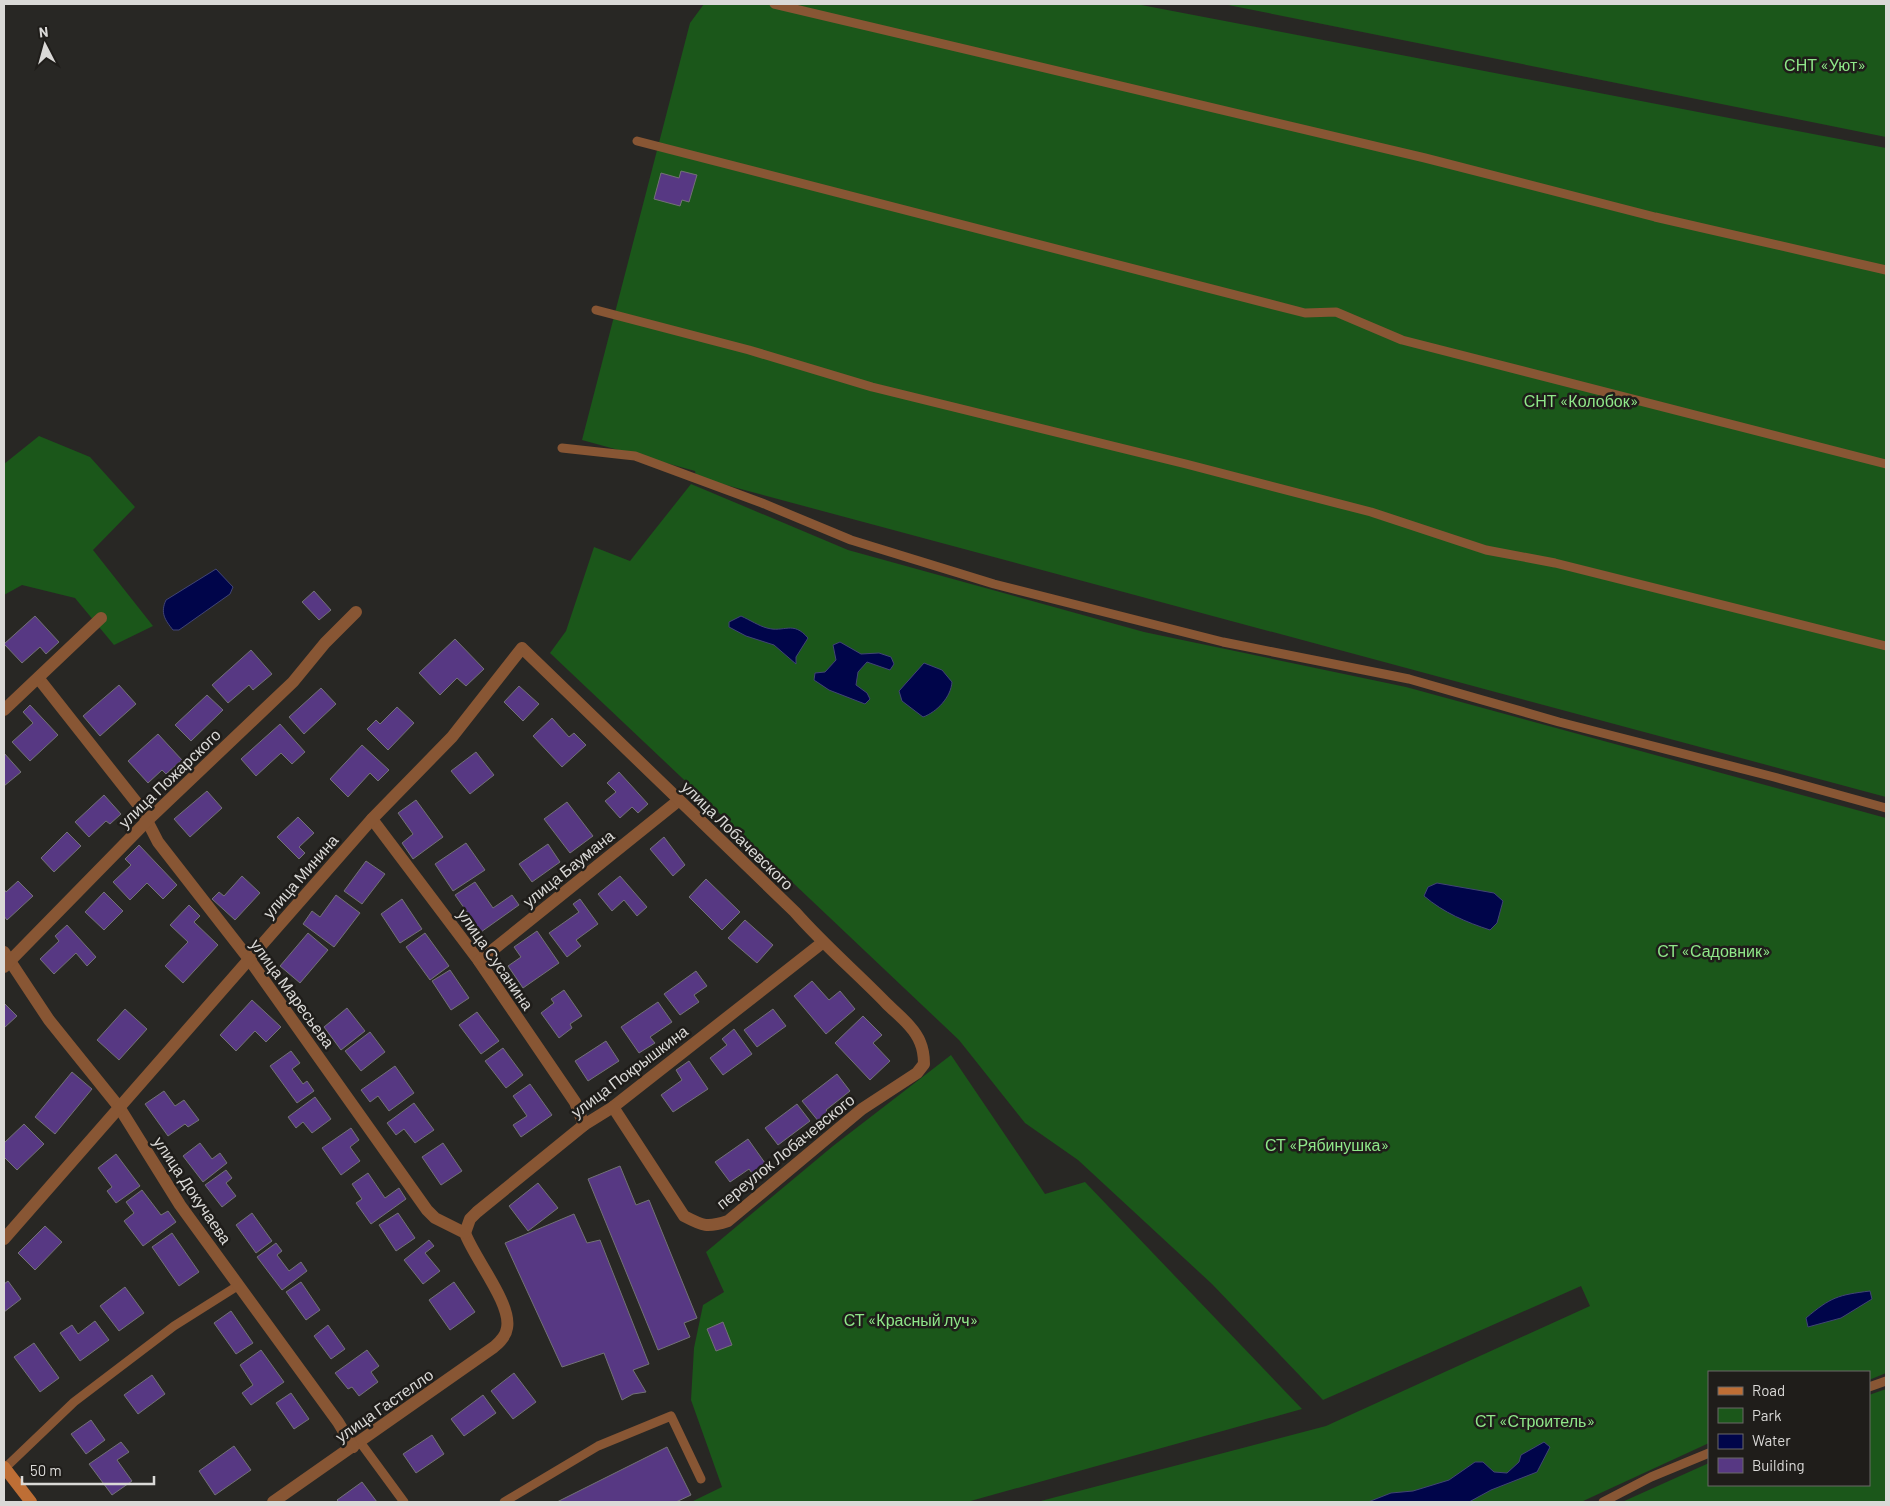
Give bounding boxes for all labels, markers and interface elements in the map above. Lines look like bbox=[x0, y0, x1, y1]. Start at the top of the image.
north arrow bbox=[20, 20, 70, 70]
text: N bbox=[38, 23, 49, 41]
park label: СНТ «Уют» bbox=[1784, 55, 1866, 74]
park label: СНТ «Колобок» bbox=[1524, 391, 1638, 410]
street label: улица Пожарского bbox=[114, 724, 224, 832]
street label: улица Лобачевского bbox=[678, 777, 798, 893]
street label: улица Баумана bbox=[519, 825, 618, 911]
street label: улица Минина bbox=[258, 830, 342, 922]
street label: улица Сусанина bbox=[454, 905, 538, 1013]
street label: улица Маресьева bbox=[247, 935, 339, 1051]
park label: СТ «Садовник» bbox=[1657, 941, 1771, 960]
street label: улица Покрышкина bbox=[567, 1021, 691, 1121]
street label: переулок Лобачевского bbox=[712, 1089, 858, 1213]
street label: улица Докучаева bbox=[150, 1133, 236, 1247]
park label: СТ «Рябинушка» bbox=[1265, 1135, 1389, 1154]
park label: СТ «Красный луч» bbox=[844, 1310, 978, 1329]
street label: улица Гастелло bbox=[331, 1364, 437, 1446]
legend bbox=[1708, 1371, 1870, 1486]
text: Road bbox=[1752, 1381, 1785, 1399]
text: Park bbox=[1752, 1406, 1782, 1424]
park label: СТ «Строитель» bbox=[1475, 1411, 1595, 1430]
text: Water bbox=[1752, 1431, 1791, 1449]
scale bar bbox=[22, 1454, 155, 1486]
text: Building bbox=[1752, 1456, 1805, 1474]
text: 50 m bbox=[30, 1461, 62, 1479]

